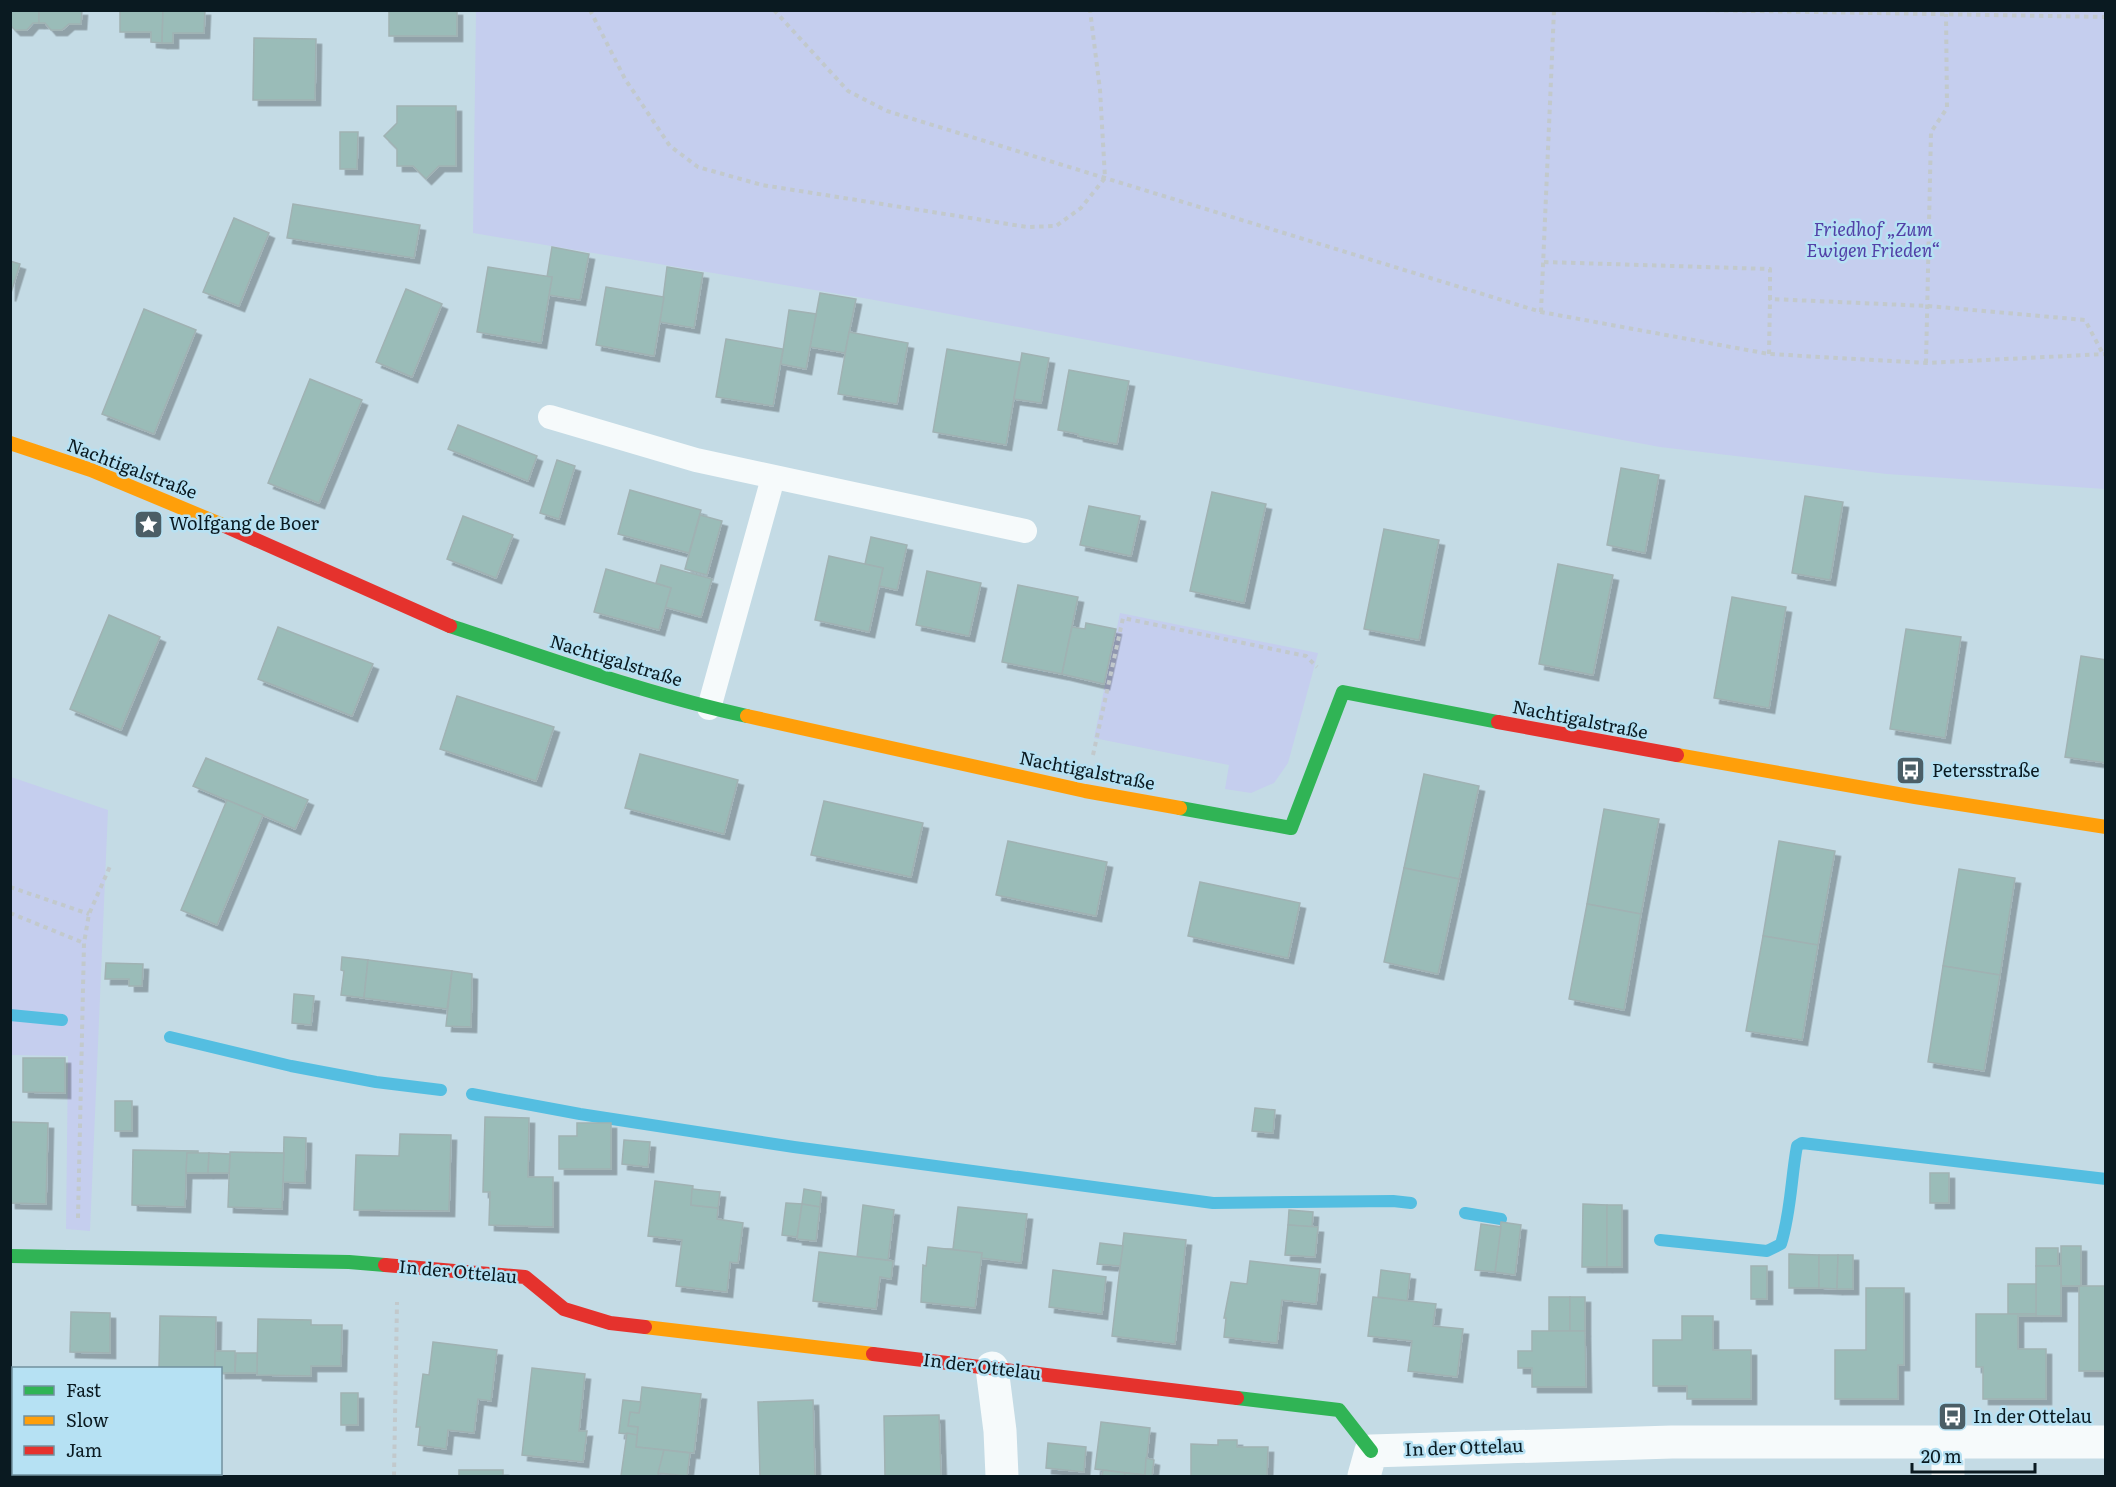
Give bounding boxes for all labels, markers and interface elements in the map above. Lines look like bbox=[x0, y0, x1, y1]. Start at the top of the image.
park label: Friedhof „Zum Ewigen Frieden“ bbox=[1806, 215, 1940, 263]
street label: Nachtigalstraße bbox=[64, 430, 202, 505]
place icon: Wolfgang de Boer bbox=[132, 508, 164, 540]
place label: Wolfgang de Boer bbox=[169, 509, 320, 536]
street label: Nachtigalstraße bbox=[547, 627, 686, 693]
street label: Nachtigalstraße bbox=[1510, 692, 1650, 745]
street label: Nachtigalstraße bbox=[1017, 743, 1157, 796]
bus stop icon: Petersstraße bbox=[1895, 755, 1927, 787]
place label: Petersstraße bbox=[1932, 756, 2040, 783]
street label: In der Ottelau bbox=[398, 1252, 519, 1289]
street label: In der Ottelau bbox=[922, 1345, 1043, 1386]
legend bbox=[12, 1367, 222, 1475]
text: Fast bbox=[66, 1376, 102, 1403]
bus stop icon: In der Ottelau bbox=[1936, 1401, 1968, 1433]
place label: In der Ottelau bbox=[1973, 1402, 2092, 1429]
text: Slow bbox=[66, 1406, 109, 1433]
street label: In der Ottelau bbox=[1404, 1431, 1524, 1462]
text: Jam bbox=[66, 1436, 102, 1463]
scale bar bbox=[1912, 1436, 2035, 1474]
text: 20 m bbox=[1921, 1442, 1962, 1469]

